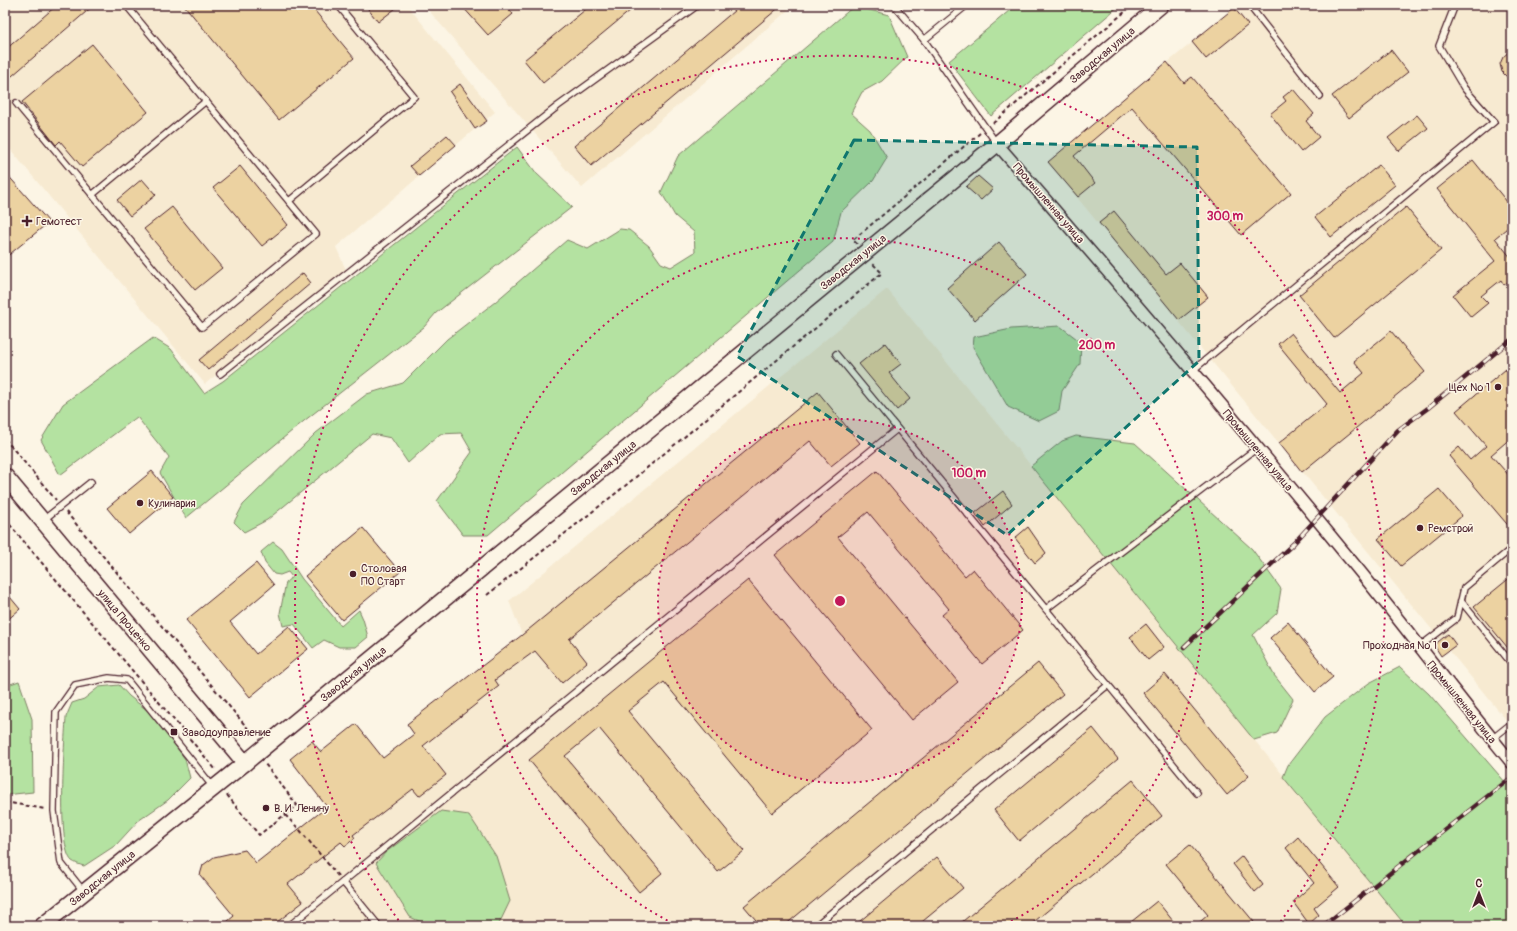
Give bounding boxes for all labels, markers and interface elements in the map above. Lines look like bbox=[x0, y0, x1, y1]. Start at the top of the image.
street label: Заводская улица bbox=[1067, 24, 1138, 86]
street label: Промышленная улица bbox=[1010, 161, 1087, 246]
text: 300 m bbox=[1207, 209, 1244, 224]
marker: Гемотест bbox=[21, 215, 33, 227]
place label: Гемотест bbox=[36, 215, 82, 228]
street label: Заводская улица bbox=[818, 232, 889, 293]
text: 200 m bbox=[1079, 338, 1116, 353]
place label: Цех № 1 bbox=[1449, 381, 1490, 394]
marker: Цех № 1 bbox=[1493, 382, 1503, 392]
street label: Промышленная улица bbox=[1220, 407, 1295, 494]
street label: Заводская улица bbox=[568, 438, 639, 499]
text: 100 m bbox=[952, 466, 987, 481]
place label: Кулинария bbox=[148, 497, 196, 510]
marker: Кулинария bbox=[135, 498, 145, 508]
place label: Ремстрой bbox=[1428, 522, 1473, 535]
marker: Ремстрой bbox=[1415, 523, 1425, 533]
place label: Столовая ПО Старт bbox=[361, 562, 407, 588]
marker: Столовая ПО Старт bbox=[348, 569, 358, 579]
street label: улица Проценко bbox=[94, 586, 154, 654]
centre of rings bbox=[833, 594, 847, 608]
place label: Проходная № 1 bbox=[1363, 639, 1437, 652]
marker: Проходная № 1 bbox=[1440, 640, 1450, 650]
street label: Заводская улица bbox=[318, 644, 389, 705]
street label: Промышленная улица bbox=[1424, 659, 1499, 746]
place label: Заводоуправление bbox=[182, 726, 271, 739]
marker: Заводоуправление bbox=[169, 727, 179, 737]
place label: В. И. Ленину bbox=[274, 802, 329, 815]
marker: В. И. Ленину bbox=[261, 803, 271, 813]
street label: Заводская улица bbox=[67, 848, 138, 909]
north arrow bbox=[1459, 873, 1499, 913]
text: С bbox=[1476, 877, 1483, 890]

